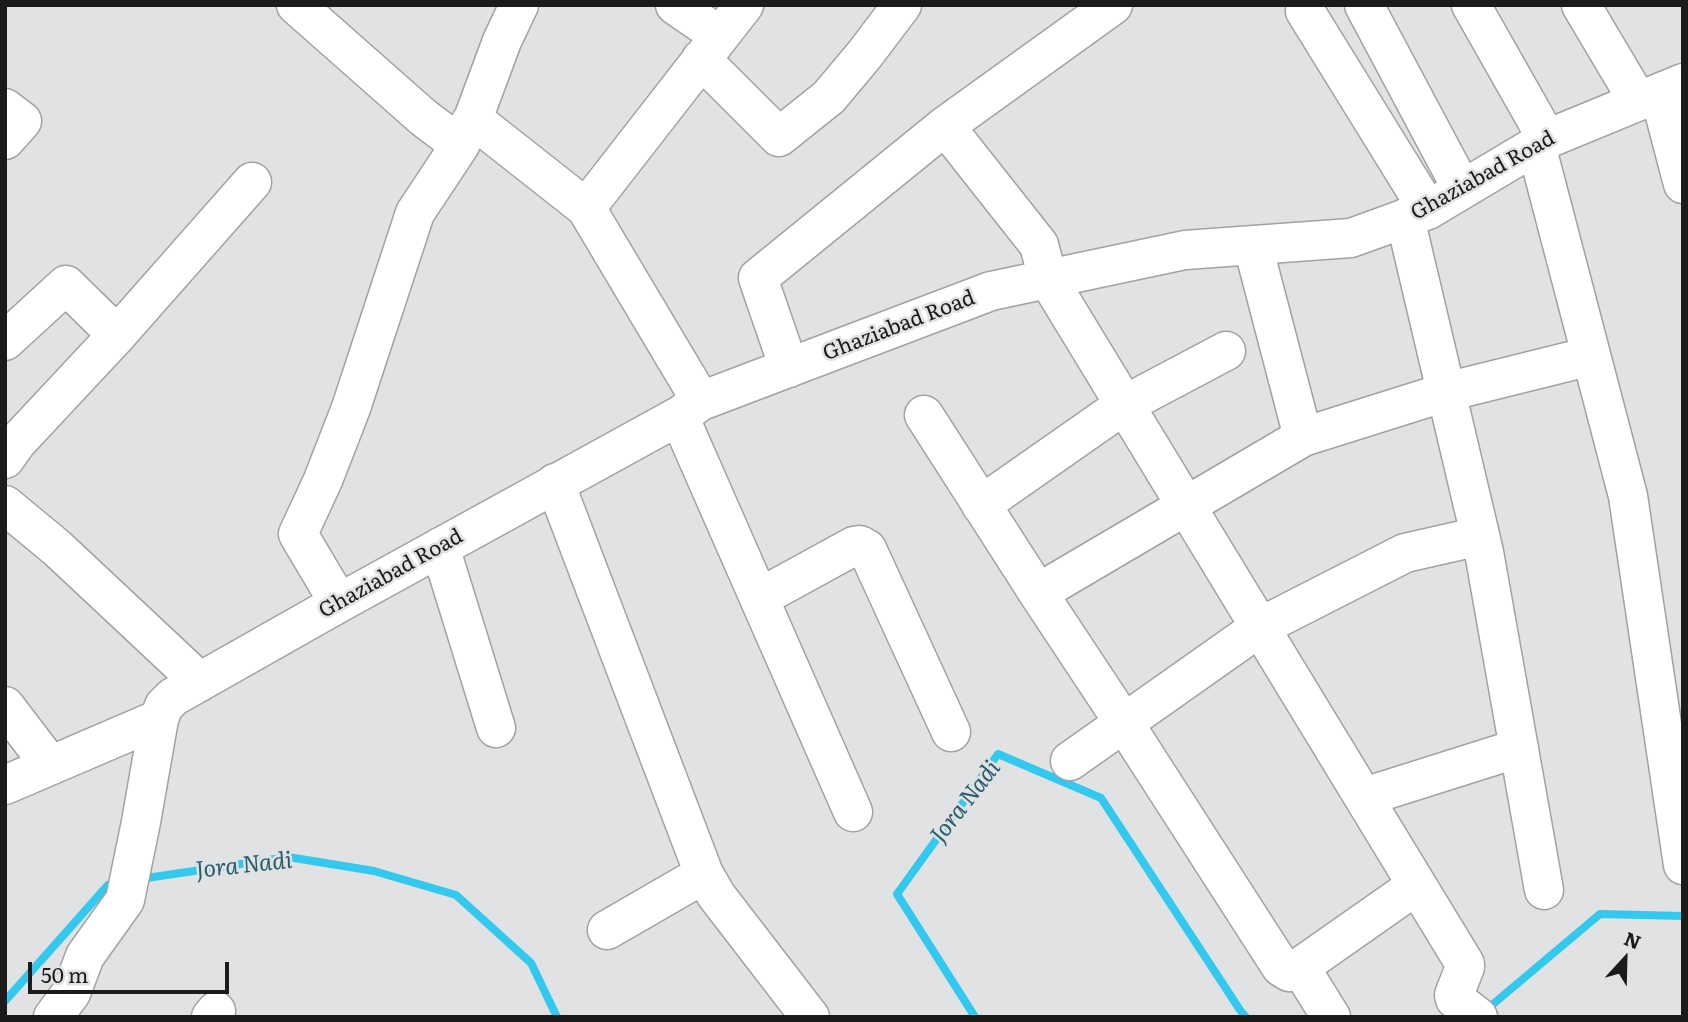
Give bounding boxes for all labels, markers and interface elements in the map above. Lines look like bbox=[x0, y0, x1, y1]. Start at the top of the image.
street label: Ghaziabad Road bbox=[1407, 126, 1559, 226]
street label: Ghaziabad Road bbox=[819, 285, 979, 367]
street label: Ghaziabad Road bbox=[315, 524, 467, 624]
water label: Jora Nadi bbox=[925, 755, 1007, 849]
water label: Jora Nadi bbox=[194, 847, 294, 885]
north arrow bbox=[1590, 924, 1660, 994]
text: N bbox=[1620, 924, 1645, 955]
scale bar bbox=[32, 948, 233, 992]
text: 50 m bbox=[41, 958, 88, 989]

